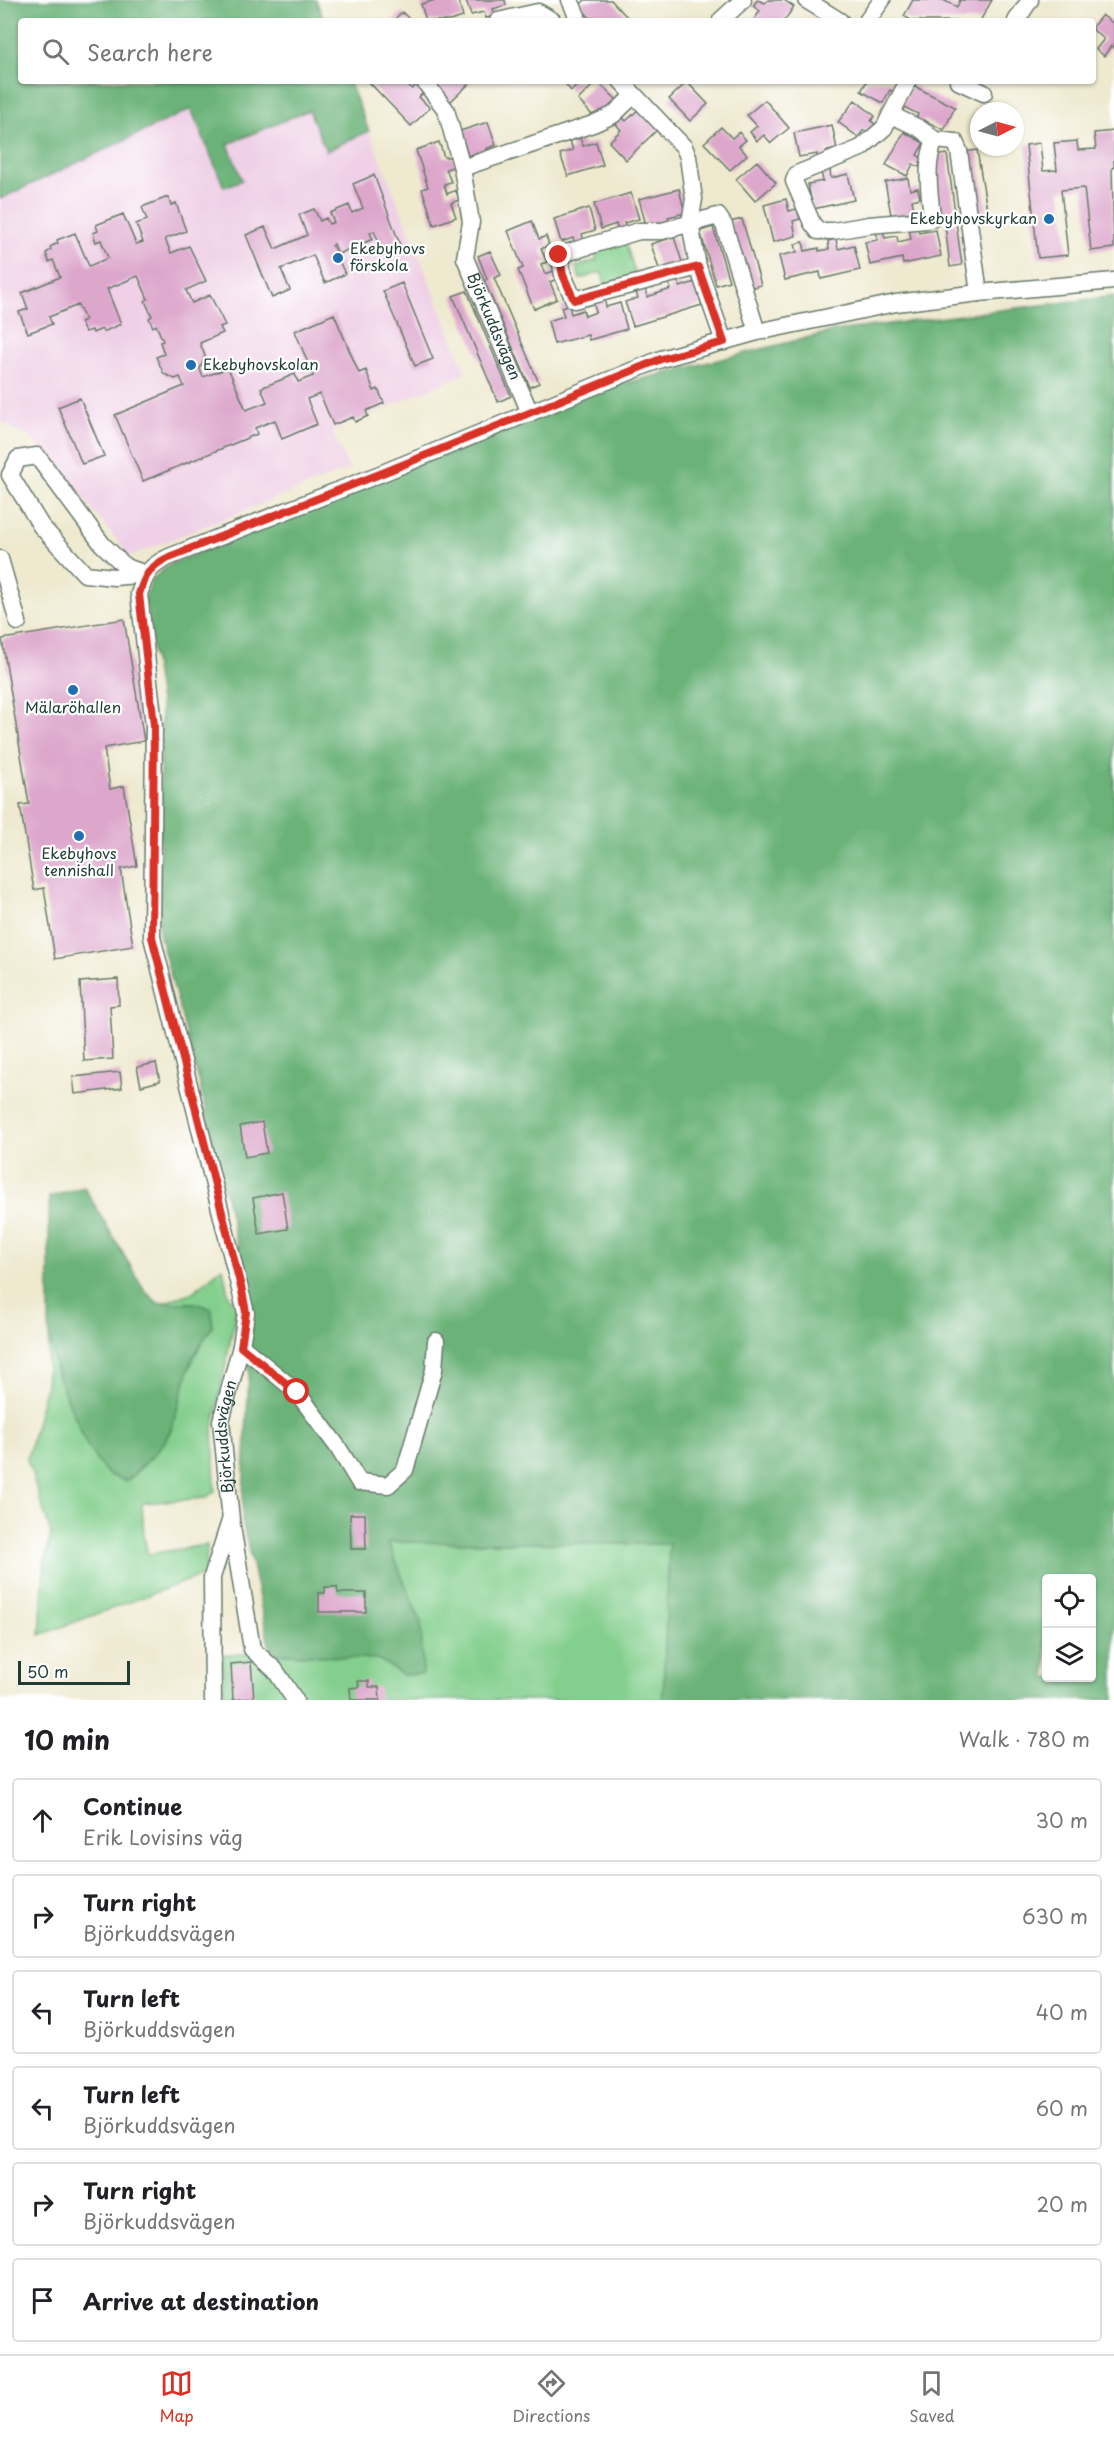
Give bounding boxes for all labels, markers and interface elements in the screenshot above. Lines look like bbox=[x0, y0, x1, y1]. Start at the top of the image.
search box bbox=[18, 18, 1096, 84]
icon: search bbox=[39, 35, 72, 68]
text: Search here bbox=[87, 35, 213, 68]
north arrow bbox=[970, 102, 1024, 156]
place label: Ekebyhovskyrkan bbox=[910, 206, 1037, 229]
marker: Ekebyhovskyrkan bbox=[1042, 212, 1056, 226]
place label: Ekebyhovs förskola bbox=[350, 236, 425, 276]
route end bbox=[545, 241, 571, 267]
marker: Ekebyhovs förskola bbox=[331, 251, 345, 265]
street label: Björkuddsvägen bbox=[462, 269, 528, 383]
place label: Ekebyhovskolan bbox=[203, 352, 319, 375]
marker: Ekebyhovskolan bbox=[184, 358, 198, 372]
marker: Mälaröhallen bbox=[66, 683, 80, 697]
place label: Mälaröhallen bbox=[25, 695, 121, 718]
marker: Ekebyhovs tennishall bbox=[72, 829, 86, 843]
place label: Ekebyhovs tennishall bbox=[41, 841, 117, 881]
street label: Björkuddsvägen bbox=[208, 1377, 241, 1495]
route start bbox=[283, 1378, 309, 1404]
map controls bbox=[1042, 1574, 1096, 1682]
button: locate bbox=[1042, 1574, 1096, 1628]
button: layers bbox=[1042, 1628, 1096, 1682]
scale bar bbox=[18, 1658, 130, 1686]
text: 50 m bbox=[27, 1659, 68, 1683]
text: 10 min bbox=[24, 1720, 110, 1759]
text: Walk · 780 m bbox=[959, 1724, 1090, 1754]
text: Continue bbox=[83, 1789, 182, 1822]
icon: ahead bbox=[26, 1804, 59, 1837]
text: 30 m bbox=[1035, 1805, 1088, 1835]
text: Erik Lovisins väg bbox=[83, 1822, 243, 1852]
text: Turn right bbox=[83, 1885, 196, 1918]
icon: right bbox=[26, 1900, 59, 1933]
text: 630 m bbox=[1022, 1901, 1088, 1931]
text: Björkuddsvägen bbox=[83, 1918, 236, 1948]
text: Turn left bbox=[83, 1981, 180, 2014]
icon: left bbox=[26, 1996, 59, 2029]
text: 40 m bbox=[1036, 1997, 1088, 2027]
text: Björkuddsvägen bbox=[83, 2014, 236, 2044]
text: Turn left bbox=[83, 2077, 180, 2110]
icon: left bbox=[26, 2092, 59, 2125]
text: 60 m bbox=[1036, 2093, 1088, 2123]
text: Björkuddsvägen bbox=[83, 2110, 236, 2140]
text: Turn right bbox=[83, 2173, 196, 2206]
icon: right bbox=[26, 2188, 59, 2221]
text: 20 m bbox=[1036, 2189, 1088, 2219]
text: Björkuddsvägen bbox=[83, 2206, 236, 2236]
icon: arrive bbox=[26, 2284, 59, 2317]
text: Arrive at destination bbox=[83, 2284, 319, 2317]
tab: Map bbox=[159, 2367, 194, 2427]
tab: Directions bbox=[512, 2367, 590, 2427]
tab: Saved bbox=[909, 2367, 955, 2427]

